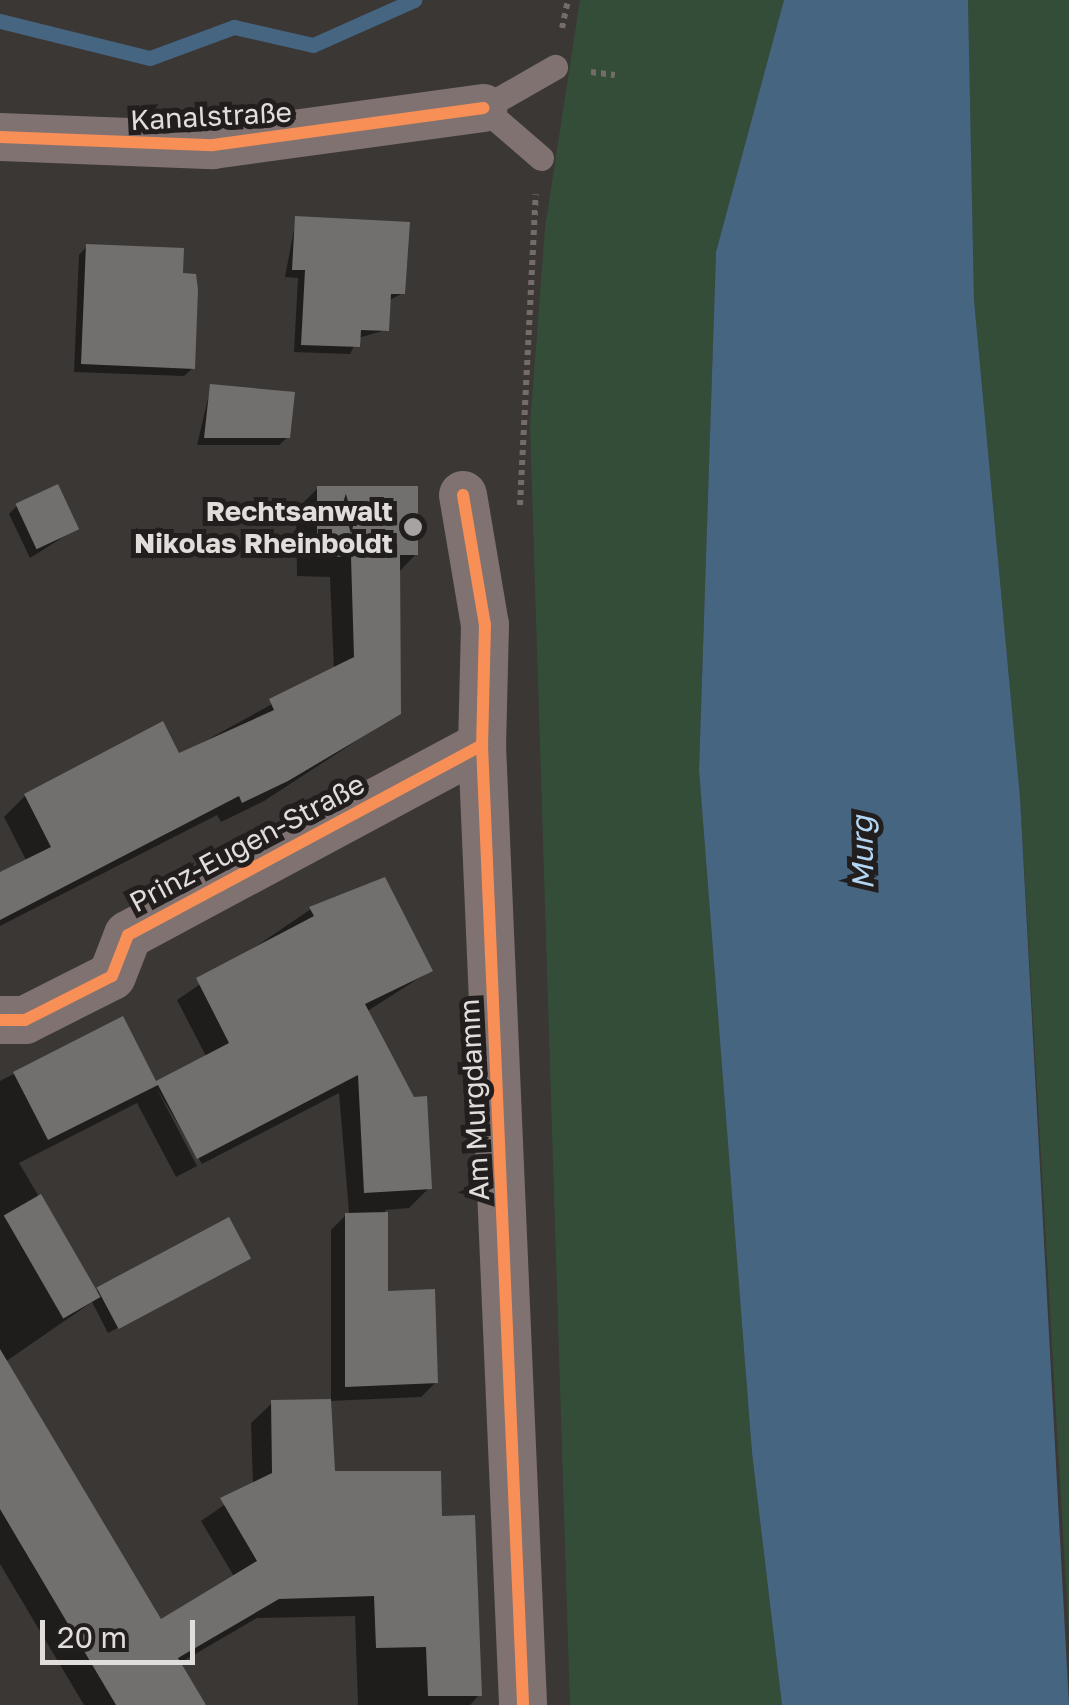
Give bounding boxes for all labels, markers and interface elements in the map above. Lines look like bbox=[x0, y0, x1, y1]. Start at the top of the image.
street label: Kanalstraße bbox=[129, 95, 293, 137]
place label: Rechtsanwalt Nikolas Rheinboldt bbox=[134, 494, 393, 560]
marker: Rechtsanwalt Nikolas Rheinboldt bbox=[402, 516, 424, 538]
street label: Prinz-Eugen-Straße bbox=[124, 767, 370, 919]
water label: Murg bbox=[843, 816, 881, 890]
street label: Am Murgdamm bbox=[452, 998, 496, 1202]
scale bar bbox=[45, 1600, 200, 1662]
text: 20 m bbox=[57, 1619, 127, 1655]

